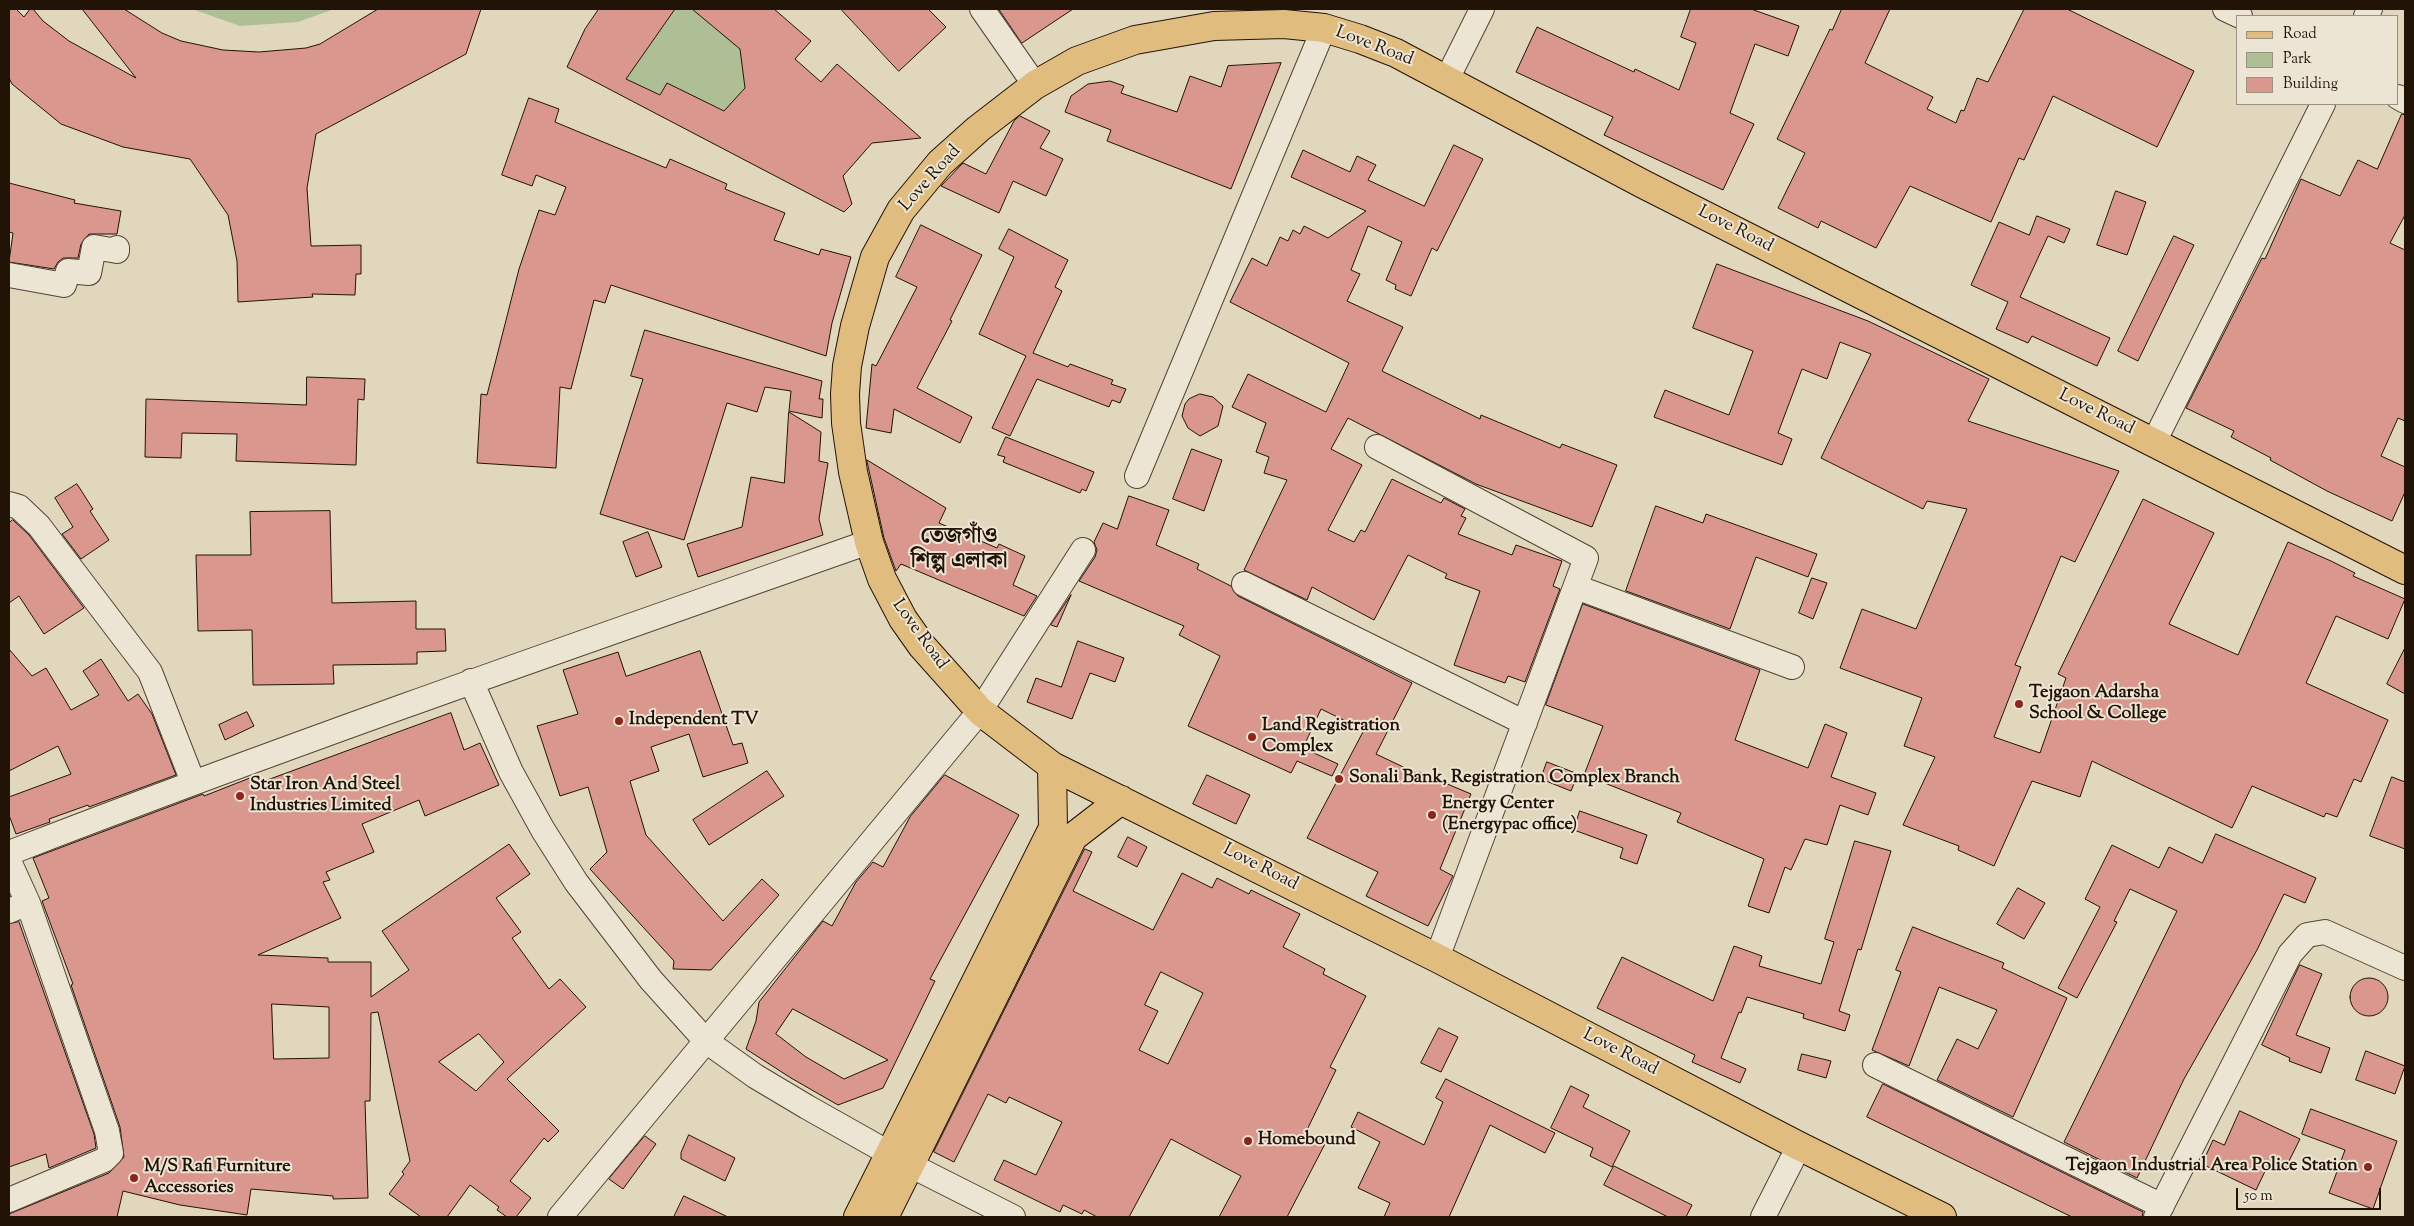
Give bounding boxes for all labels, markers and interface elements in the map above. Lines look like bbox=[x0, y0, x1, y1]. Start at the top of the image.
legend bbox=[2236, 15, 2399, 105]
street label: Love Road bbox=[1332, 22, 1416, 72]
text: Road bbox=[2283, 24, 2317, 45]
text: Park bbox=[2283, 49, 2312, 70]
text: Building bbox=[2283, 74, 2338, 95]
street label: Love Road bbox=[896, 141, 966, 217]
street label: Love Road bbox=[1694, 202, 1776, 258]
street label: Love Road bbox=[2055, 385, 2137, 441]
district label: তেজগাঁও শিল্প এলাকা bbox=[910, 525, 1008, 576]
street label: Love Road bbox=[886, 596, 952, 674]
place label: Tejgaon Adarsha School & College bbox=[2029, 683, 2167, 726]
marker: Tejgaon Adarsha School & College bbox=[2013, 698, 2025, 710]
place label: Independent TV bbox=[629, 710, 758, 732]
marker: Independent TV bbox=[613, 715, 625, 727]
place label: Land Registration Complex bbox=[1262, 716, 1400, 759]
marker: Land Registration Complex bbox=[1246, 731, 1258, 743]
place label: Sonali Bank, Registration Complex Branch bbox=[1349, 768, 1680, 790]
marker: Sonali Bank, Registration Complex Branch bbox=[1333, 773, 1345, 785]
place label: Star Iron And Steel Industries Limited bbox=[250, 775, 400, 818]
marker: Star Iron And Steel Industries Limited bbox=[234, 790, 246, 802]
place label: Energy Center (Energypac office) bbox=[1442, 794, 1577, 836]
marker: Energy Center (Energypac office) bbox=[1426, 809, 1438, 821]
street label: Love Road bbox=[1219, 840, 1301, 896]
street label: Love Road bbox=[1579, 1025, 1661, 1081]
place label: Homebound bbox=[1258, 1130, 1356, 1152]
marker: Homebound bbox=[1242, 1135, 1254, 1147]
place label: Tejgaon Industrial Area Police Station bbox=[2066, 1156, 2358, 1178]
place label: M/S Rafi Furniture Accessories bbox=[144, 1157, 291, 1200]
marker: Tejgaon Industrial Area Police Station bbox=[2362, 1161, 2374, 1173]
marker: M/S Rafi Furniture Accessories bbox=[128, 1172, 140, 1184]
scale bar bbox=[2239, 1178, 2384, 1210]
text: 50 m bbox=[2244, 1186, 2273, 1207]

